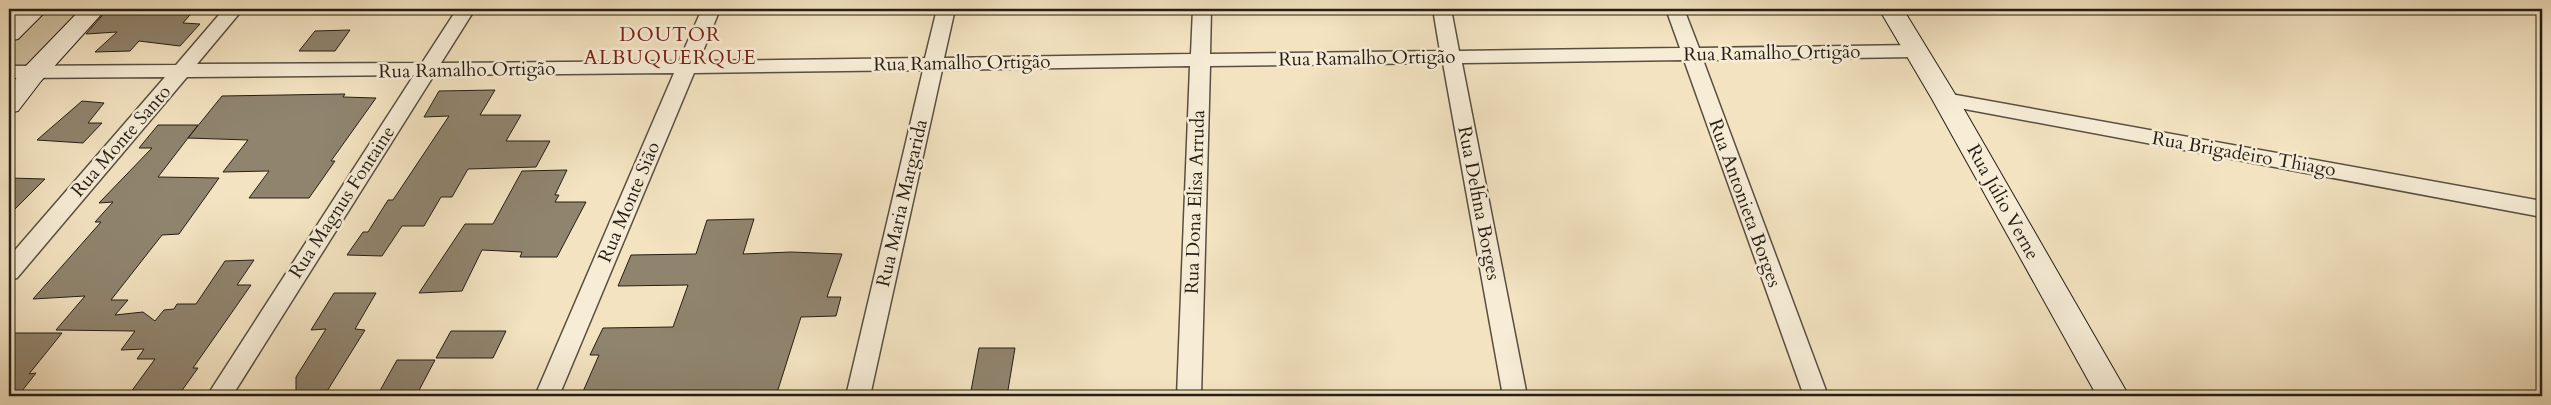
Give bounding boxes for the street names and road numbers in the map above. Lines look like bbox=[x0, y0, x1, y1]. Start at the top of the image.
street label: Rua Ramalho Ortigão bbox=[1683, 38, 1861, 68]
street label: Rua Ramalho Ortigão bbox=[1278, 43, 1456, 73]
street label: Rua Ramalho Ortigão bbox=[873, 48, 1051, 78]
street label: Rua Ramalho Ortigão bbox=[378, 55, 556, 85]
street label: Rua Monte Santo bbox=[65, 79, 177, 203]
street label: Rua Dona Elisa Arruda bbox=[1179, 109, 1211, 295]
street label: Rua Antonieta Borges bbox=[1702, 115, 1788, 291]
street label: Rua Maria Margarida bbox=[870, 117, 934, 289]
street label: Rua Magnus Fontaine bbox=[283, 121, 401, 283]
street label: Rua Delfina Borges bbox=[1451, 124, 1507, 282]
street label: Rua Brigadeiro Thiago bbox=[2150, 125, 2338, 183]
street label: Rua Monte Sião bbox=[592, 138, 666, 266]
street label: Rua Júlio Verne bbox=[1961, 140, 2045, 264]

